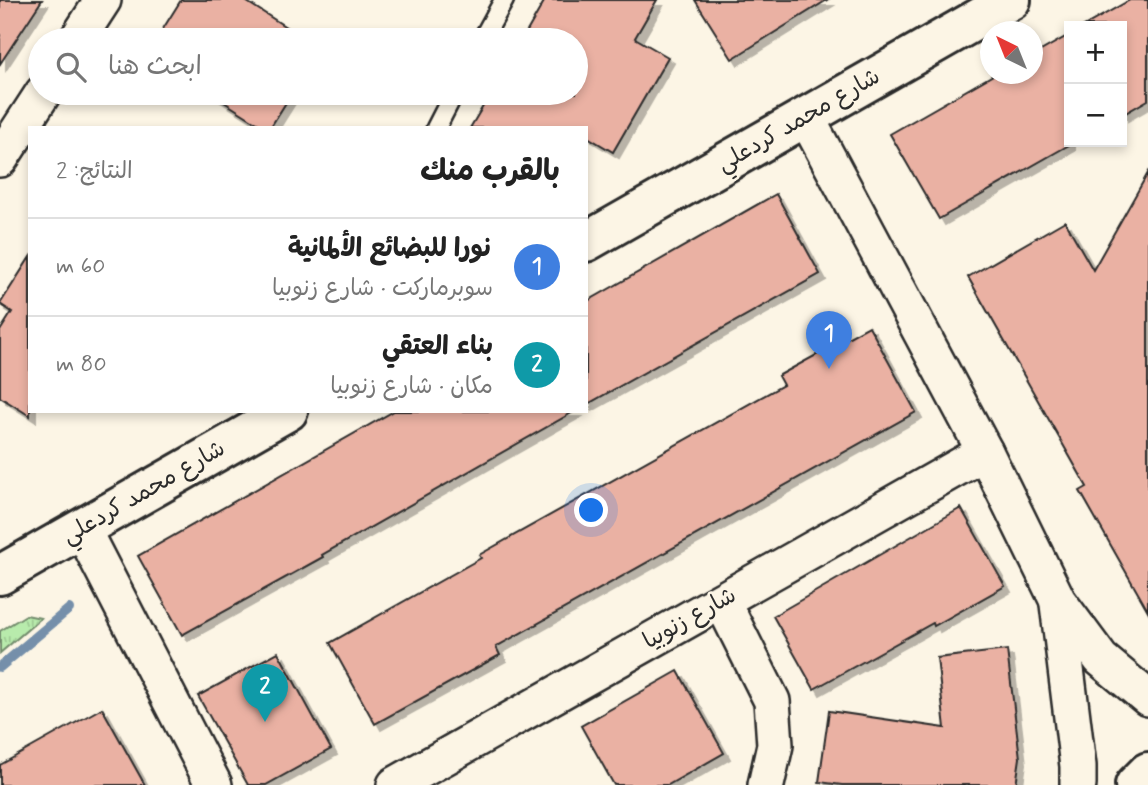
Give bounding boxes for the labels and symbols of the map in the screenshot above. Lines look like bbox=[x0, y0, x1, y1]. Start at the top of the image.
north arrow bbox=[980, 21, 1043, 84]
street label: شارع محمد كردعلي bbox=[712, 62, 888, 183]
pin: 1 bbox=[806, 311, 852, 369]
street label: شارع محمد كردعلي bbox=[57, 434, 233, 555]
your location bbox=[574, 493, 608, 527]
street label: شارع زنوبيا bbox=[638, 581, 742, 657]
pin: 2 bbox=[242, 664, 288, 722]

